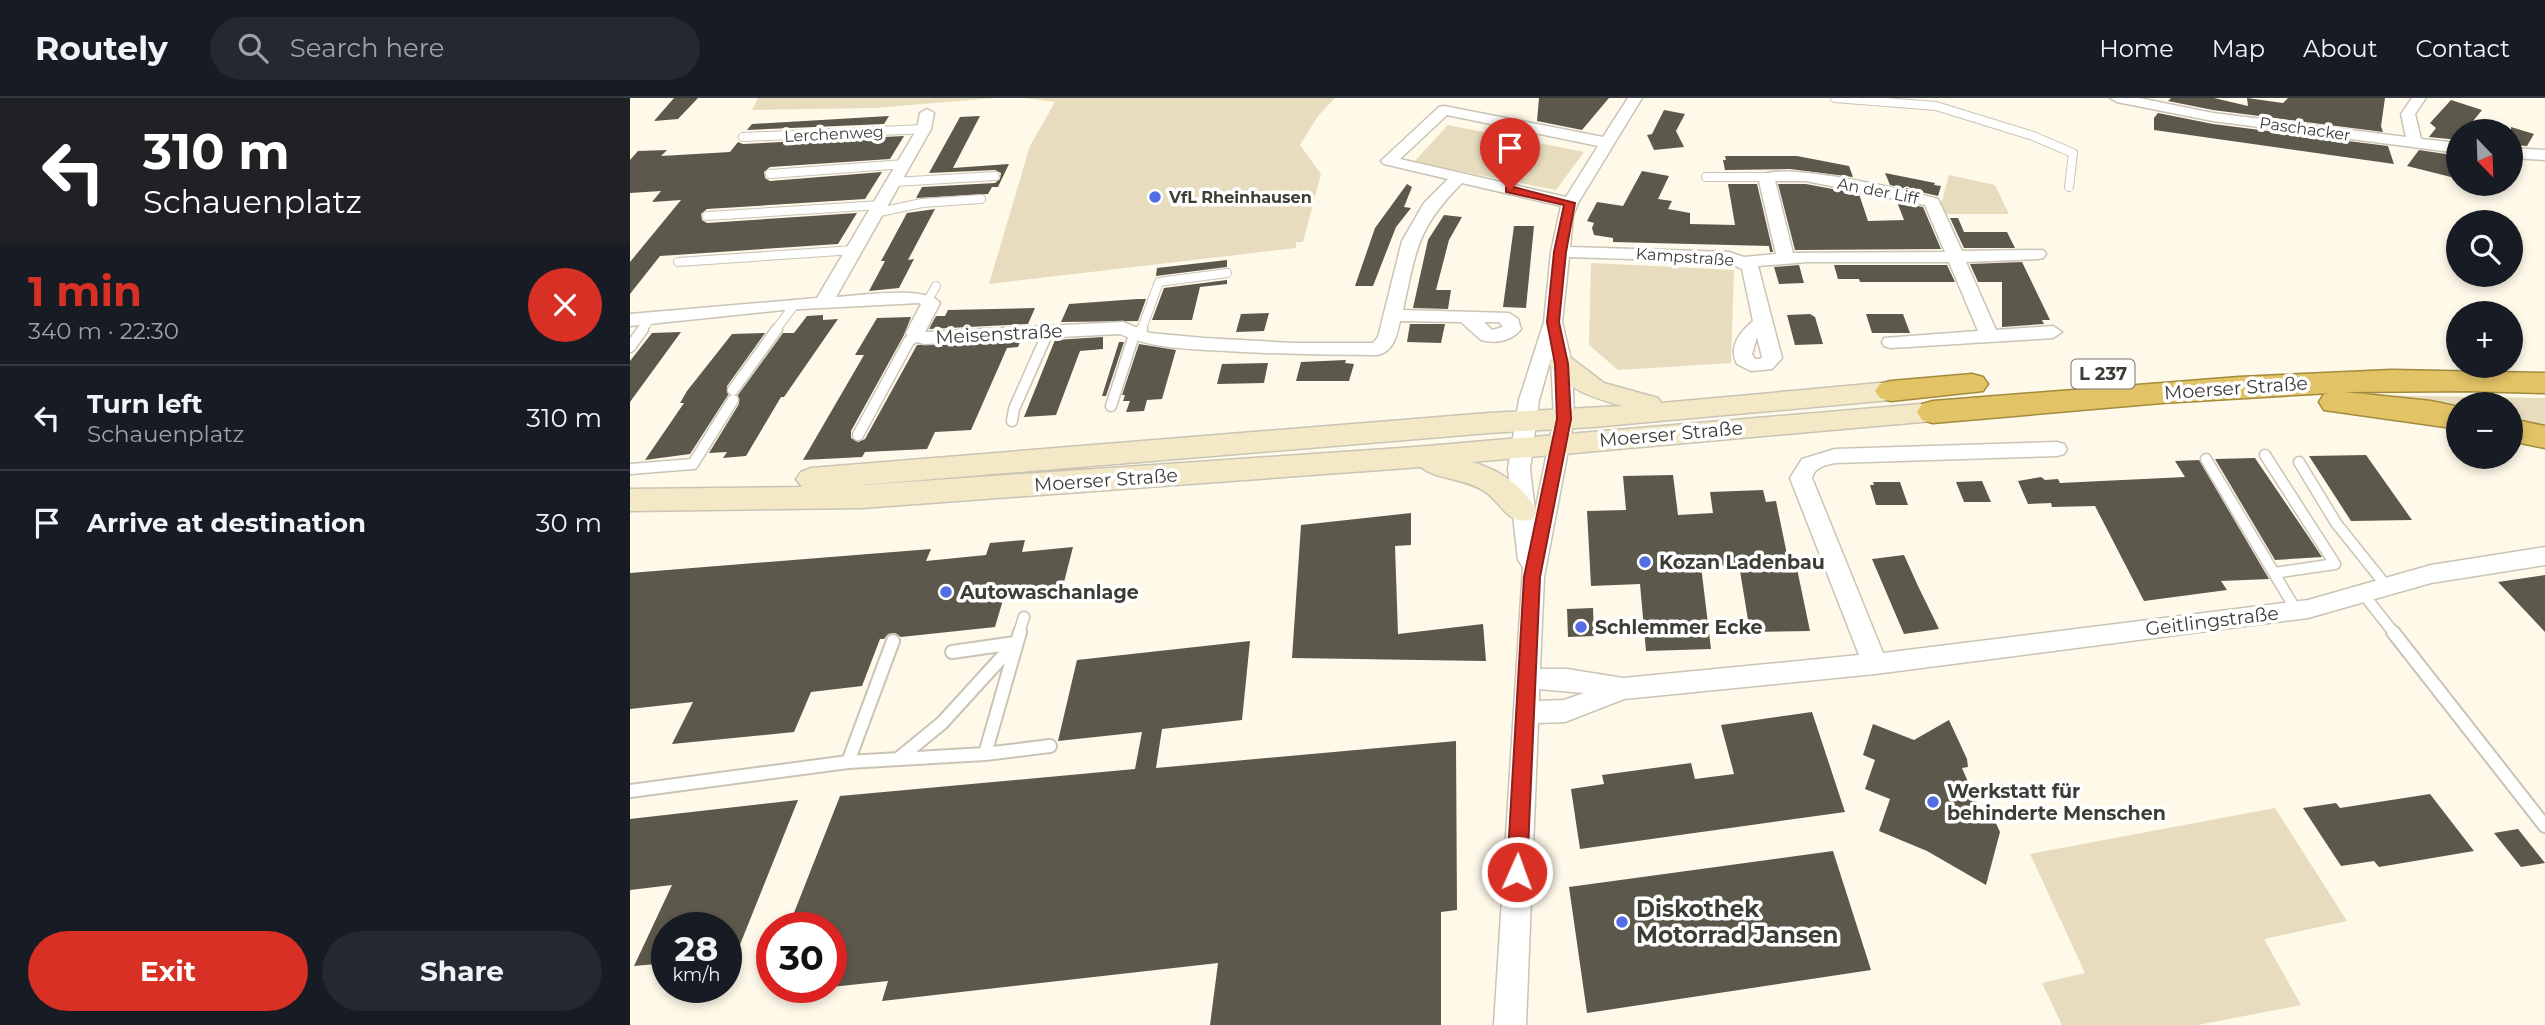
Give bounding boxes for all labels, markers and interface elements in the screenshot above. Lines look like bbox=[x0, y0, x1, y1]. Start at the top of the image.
search box bbox=[210, 17, 700, 80]
text: Routely bbox=[35, 28, 168, 68]
icon: search bbox=[234, 29, 272, 67]
text: Search here bbox=[290, 32, 445, 64]
text: Home bbox=[2099, 34, 2174, 63]
text: Map bbox=[2212, 34, 2265, 63]
text: About bbox=[2303, 34, 2377, 63]
text: Contact bbox=[2415, 34, 2510, 63]
street label: Paschacker bbox=[2258, 113, 2352, 145]
pin bbox=[1480, 118, 1540, 190]
north arrow bbox=[2446, 119, 2524, 196]
map controls bbox=[2446, 119, 2523, 469]
text: 310 m bbox=[143, 122, 290, 181]
street label: Lerchenweg bbox=[784, 122, 884, 146]
icon: left bbox=[28, 126, 119, 217]
icon: arrive bbox=[1491, 129, 1529, 167]
street label: An der Liff bbox=[1836, 174, 1921, 208]
text: Schauenplatz bbox=[143, 182, 362, 221]
place label: VfL Rheinhausen bbox=[1168, 188, 1312, 207]
marker: VfL Rheinhausen bbox=[1147, 189, 1163, 205]
button: search bbox=[2446, 210, 2523, 287]
street label: Kampstraße bbox=[1635, 244, 1735, 270]
text: 1 min bbox=[28, 265, 142, 317]
button: close bbox=[528, 268, 602, 342]
button: + bbox=[2446, 301, 2523, 378]
text: 340 m · 22:30 bbox=[28, 317, 179, 345]
street label: Meisenstraße bbox=[935, 319, 1063, 349]
road number: L 237 bbox=[2072, 360, 2134, 388]
street label: Moerser Straße bbox=[2163, 372, 2309, 404]
text: Turn left bbox=[87, 388, 203, 420]
button: − bbox=[2446, 392, 2523, 469]
icon: left bbox=[28, 399, 66, 437]
text: 310 m bbox=[526, 402, 602, 434]
street label: Moerser Straße bbox=[1598, 416, 1744, 452]
text: Schauenplatz bbox=[87, 420, 244, 448]
street label: Moerser Straße bbox=[1033, 464, 1179, 496]
icon: arrive bbox=[28, 504, 66, 542]
text: Arrive at destination bbox=[87, 507, 366, 539]
text: 30 m bbox=[536, 507, 602, 539]
place label: Kozan Ladenbau bbox=[1659, 551, 1825, 574]
marker: Kozan Ladenbau bbox=[1637, 554, 1653, 570]
place label: Autowaschanlage bbox=[959, 581, 1139, 604]
marker: Autowaschanlage bbox=[938, 584, 954, 600]
street label: Geitlingstraße bbox=[2144, 601, 2280, 641]
place label: Schlemmer Ecke bbox=[1595, 616, 1762, 639]
marker: Schlemmer Ecke bbox=[1573, 619, 1589, 635]
place label: Werkstatt für behinderte Menschen bbox=[1947, 780, 2166, 825]
marker: Werkstatt für behinderte Menschen bbox=[1925, 794, 1941, 810]
position arrow bbox=[1480, 835, 1554, 909]
place label: Diskothek Motorrad Jansen bbox=[1636, 895, 1838, 949]
speed limit sign: 30 bbox=[756, 912, 847, 1003]
marker: Diskothek Motorrad Jansen bbox=[1614, 914, 1630, 930]
text: 28 bbox=[675, 927, 718, 970]
button: Exit bbox=[28, 931, 308, 1011]
button: Share bbox=[322, 931, 602, 1011]
text: km/h bbox=[672, 964, 721, 986]

